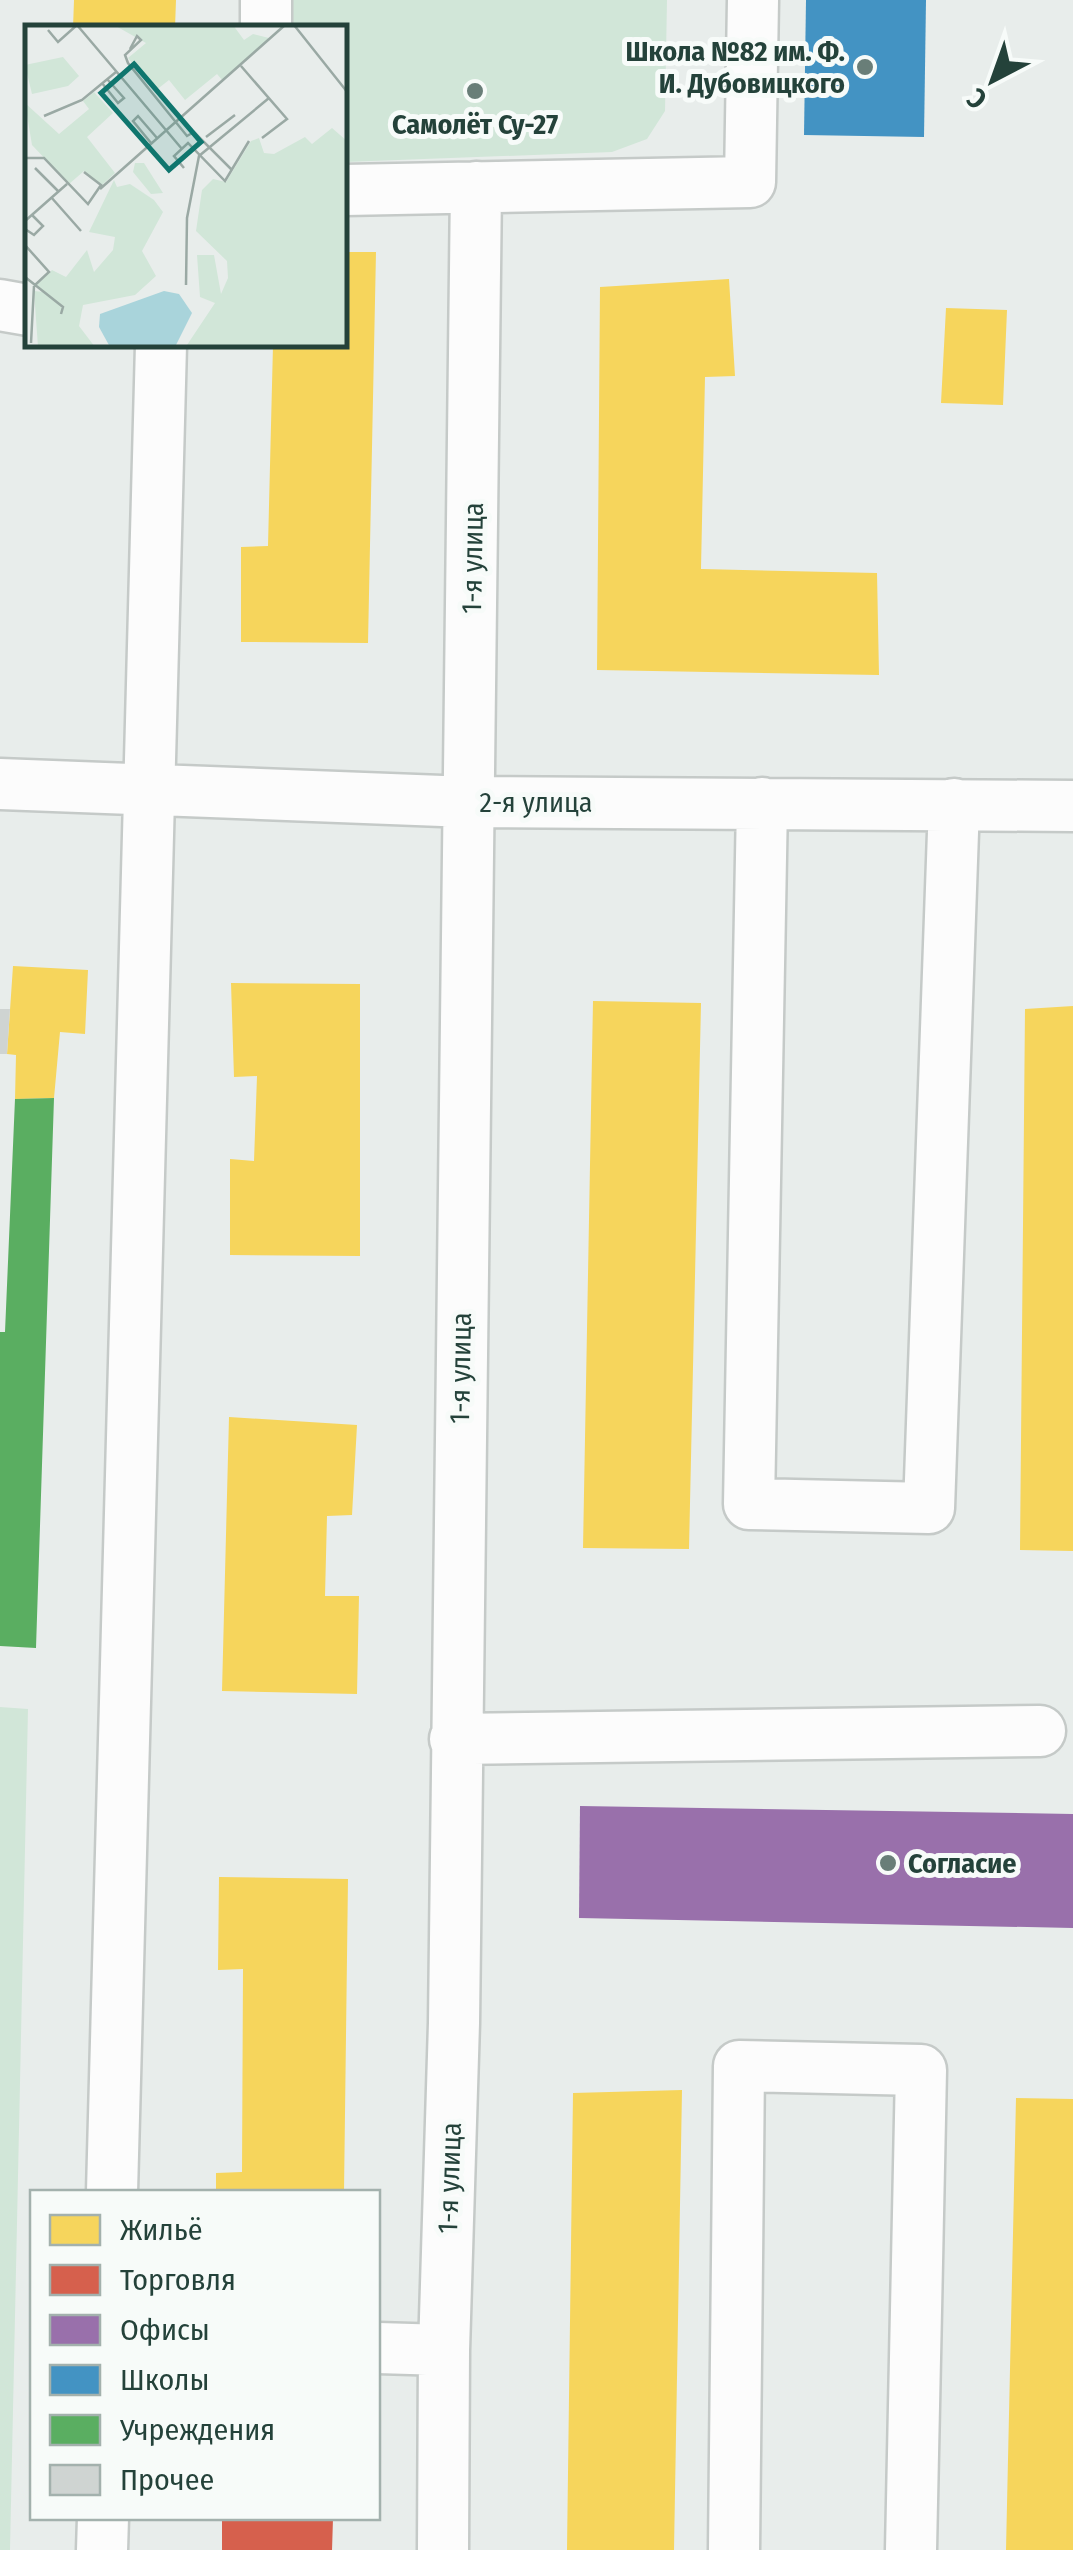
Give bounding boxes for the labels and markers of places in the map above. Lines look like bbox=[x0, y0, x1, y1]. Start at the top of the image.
place label: Школа №82 им. Ф. И. Дубовицкого bbox=[626, 35, 845, 100]
marker: Школа №82 им. Ф. И. Дубовицкого bbox=[854, 56, 876, 78]
marker: Самолёт Су-27 bbox=[464, 80, 486, 102]
place label: Самолёт Су-27 bbox=[392, 108, 558, 141]
place label: Согласие bbox=[908, 1847, 1017, 1880]
marker: Согласие bbox=[877, 1852, 899, 1874]

